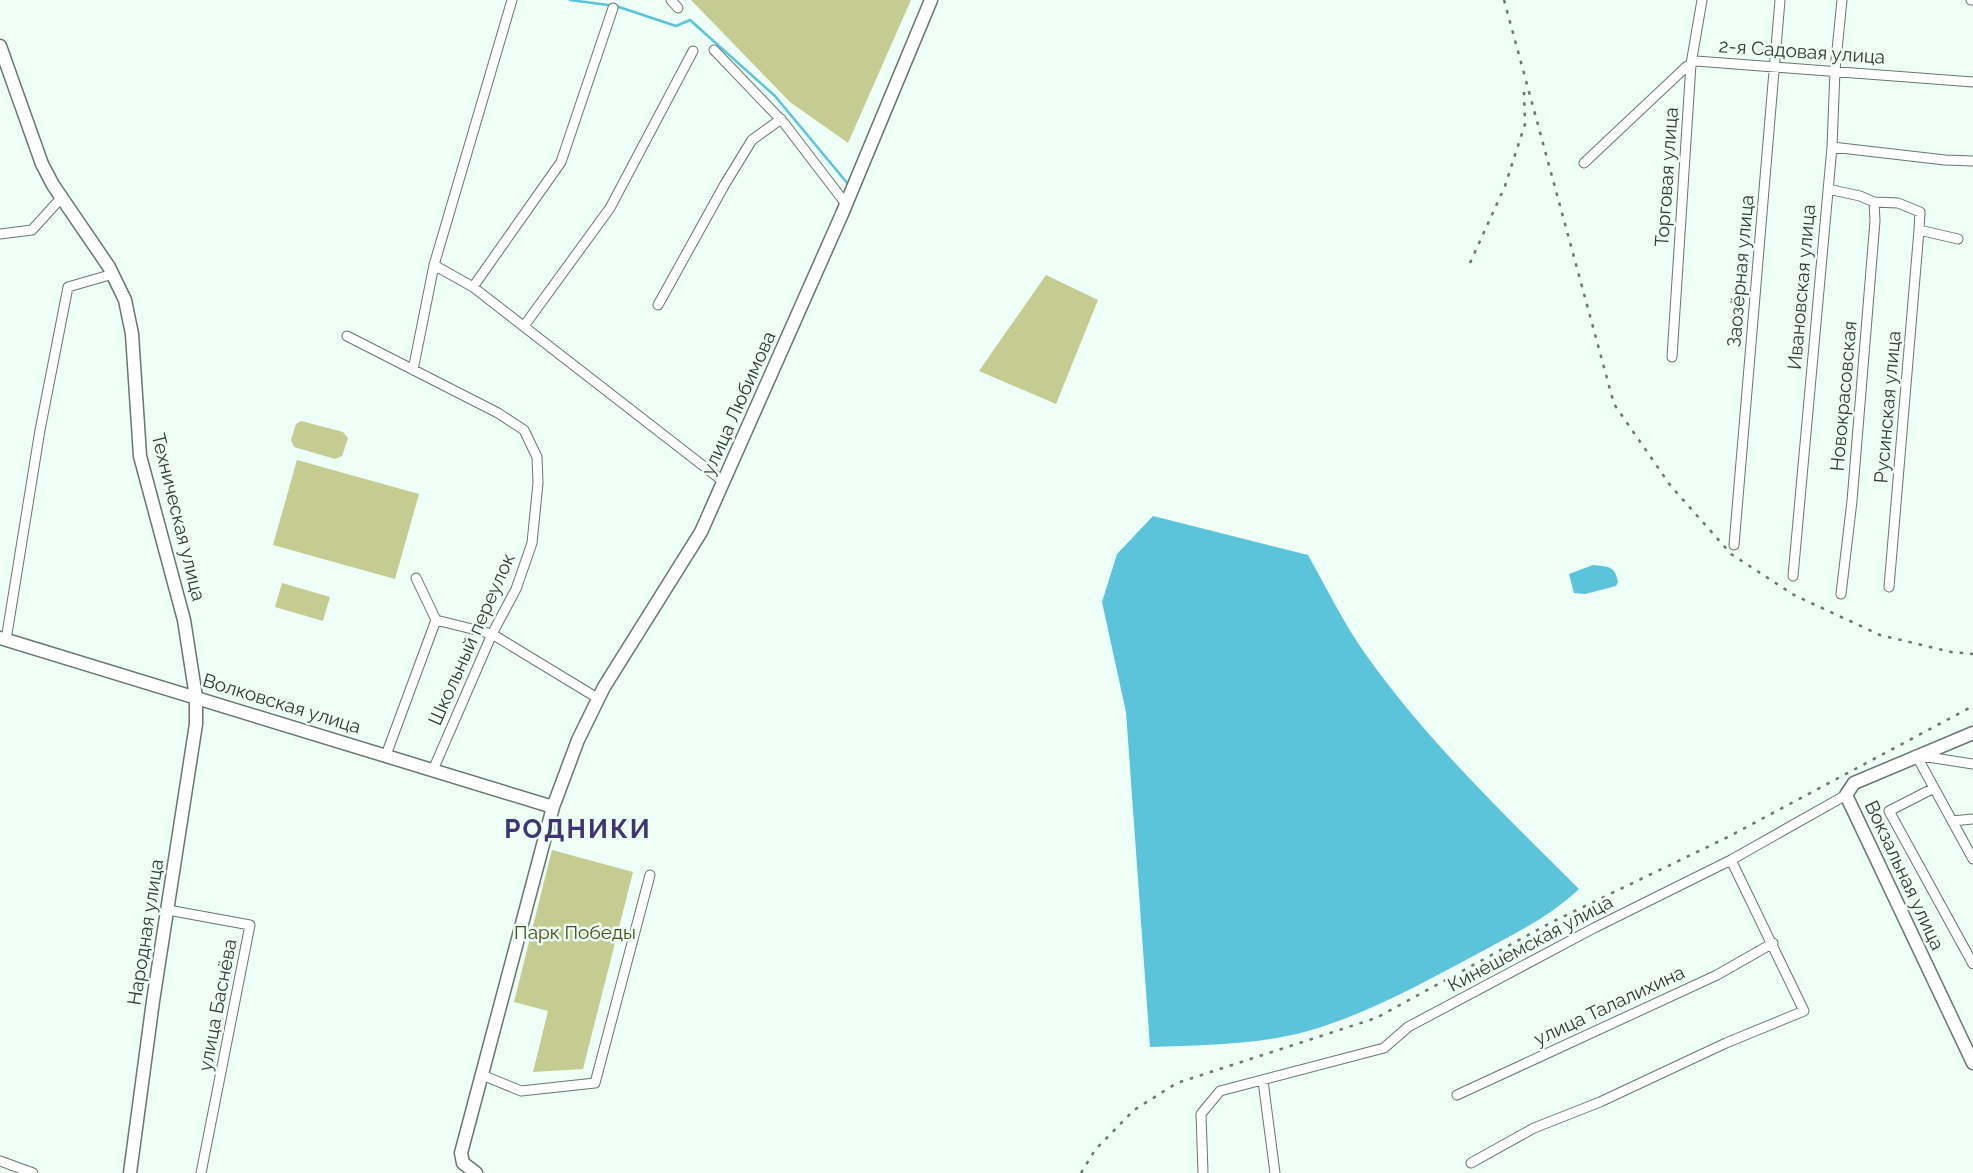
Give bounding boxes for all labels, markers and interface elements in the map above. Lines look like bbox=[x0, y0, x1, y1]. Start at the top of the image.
street label: 2-я Садовая улица bbox=[1718, 34, 1886, 68]
street label: Торговая улица bbox=[1650, 106, 1682, 248]
street label: Заозёрная улица bbox=[1722, 194, 1758, 348]
street label: Ивановская улица bbox=[1783, 203, 1819, 371]
street label: Новокрасовская bbox=[1825, 320, 1861, 472]
street label: улица Любимова bbox=[696, 328, 780, 478]
street label: Русинская улица bbox=[1869, 330, 1905, 484]
street label: Техническая улица bbox=[148, 431, 210, 603]
street label: Школьный переулок bbox=[423, 550, 519, 728]
street label: Волковская улица bbox=[200, 668, 364, 738]
street label: Вокзальная улица bbox=[1861, 797, 1949, 953]
district label: РОДНИКИ bbox=[504, 814, 652, 844]
street label: Народная улица bbox=[123, 857, 167, 1007]
street label: Кинешемская улица bbox=[1444, 890, 1616, 996]
park label: Парк Победы bbox=[514, 921, 636, 943]
street label: улица Баснёва bbox=[193, 937, 241, 1073]
street label: улица Талалихина bbox=[1530, 960, 1688, 1050]

